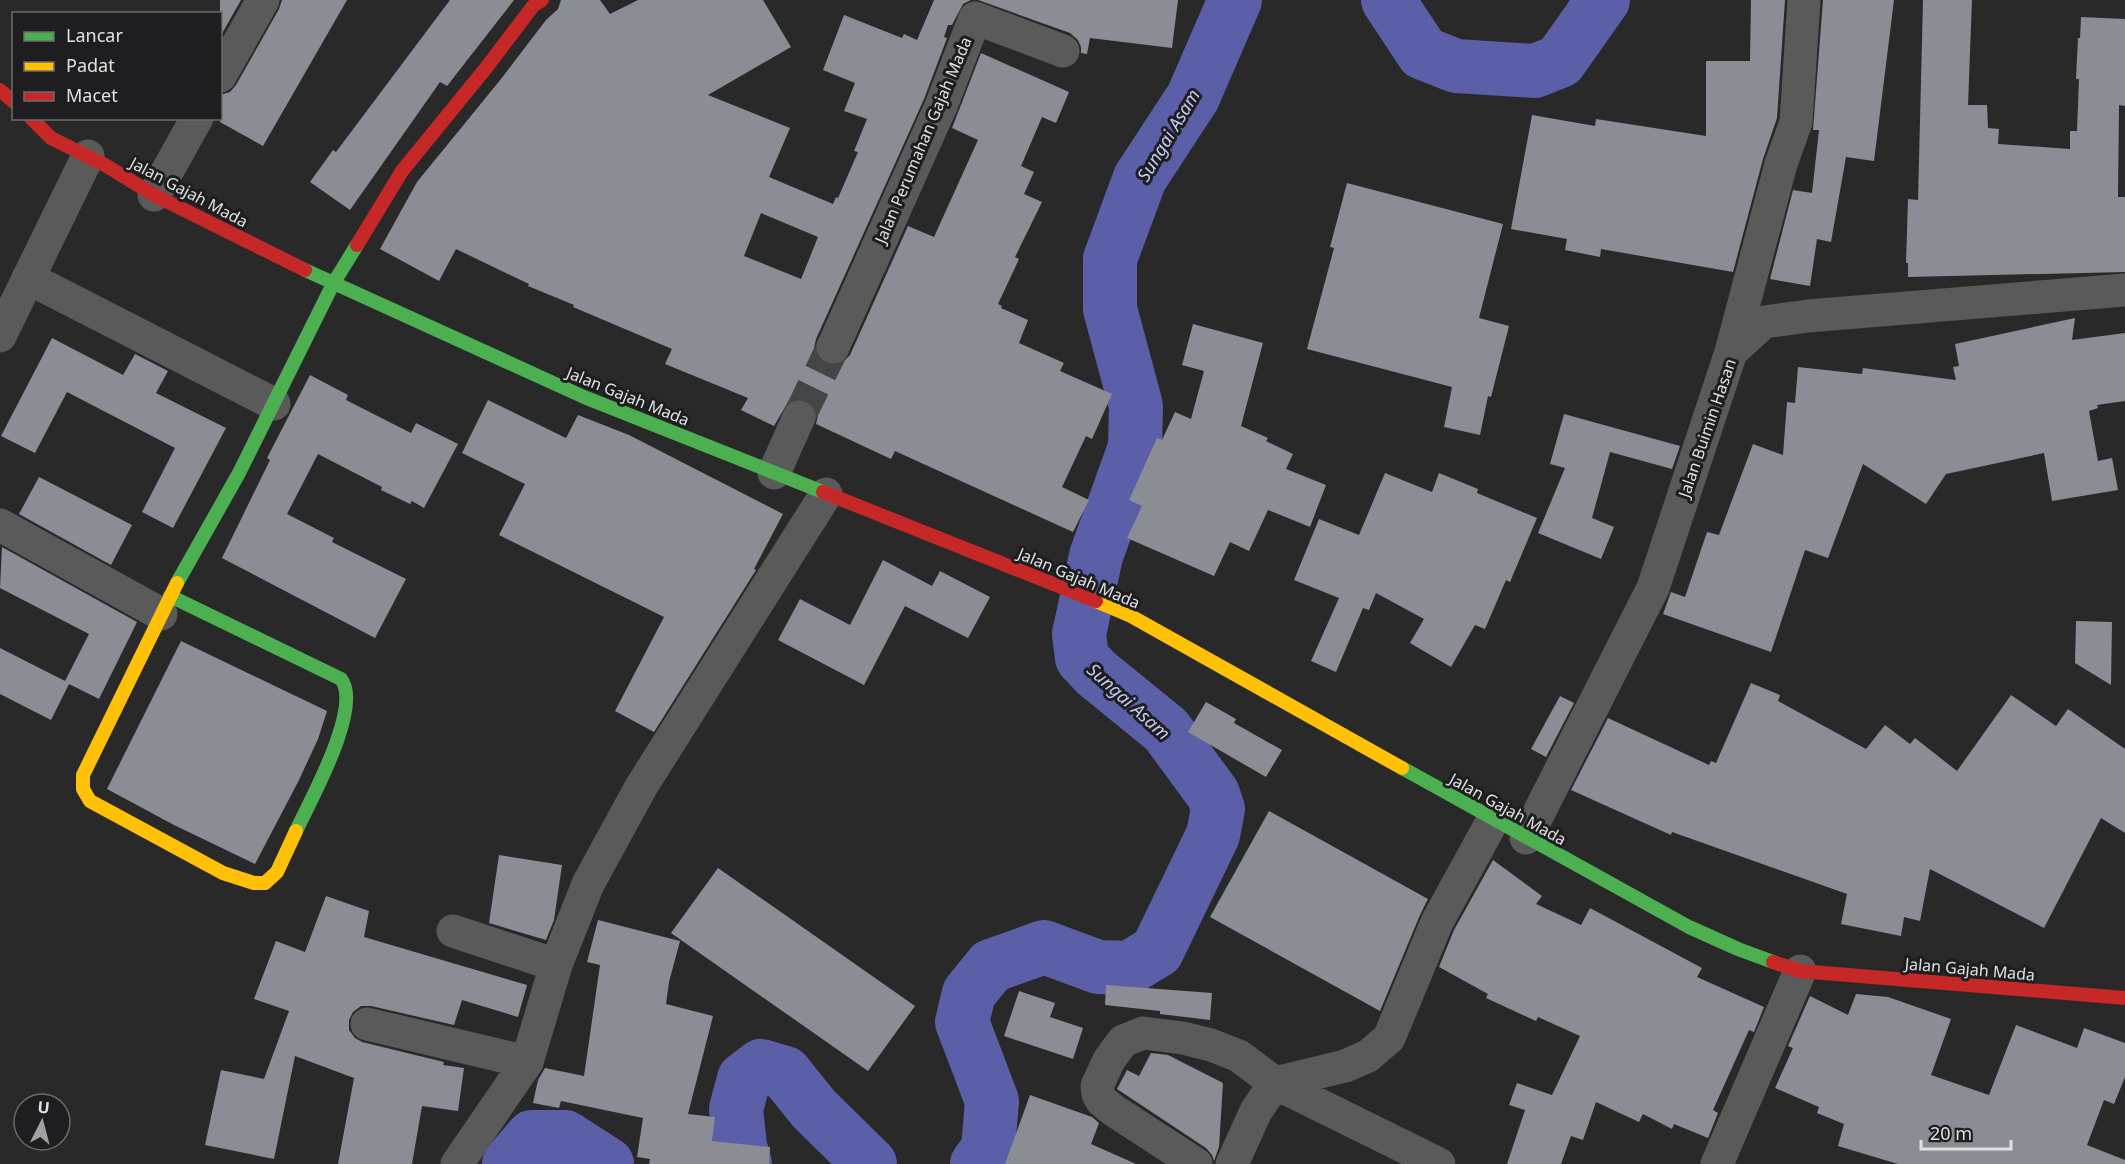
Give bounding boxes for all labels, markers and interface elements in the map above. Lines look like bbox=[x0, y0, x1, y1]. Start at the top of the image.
legend bbox=[12, 12, 222, 120]
text: Lancar bbox=[66, 23, 123, 47]
street label: Jalan Perumahan Gajah Mada bbox=[869, 33, 977, 249]
text: Padat bbox=[66, 53, 115, 77]
text: Macet bbox=[66, 83, 118, 107]
water label: Sungai Asam bbox=[1131, 84, 1205, 186]
street label: Jalan Gajah Mada bbox=[124, 151, 252, 232]
street label: Jalan Buimin Hasan bbox=[1672, 356, 1741, 502]
street label: Jalan Gajah Mada bbox=[561, 361, 693, 431]
street label: Jalan Gajah Mada bbox=[1013, 542, 1143, 614]
water label: Sungai Asam bbox=[1082, 657, 1176, 745]
street label: Jalan Gajah Mada bbox=[1444, 767, 1570, 850]
street label: Jalan Gajah Mada bbox=[1902, 952, 2036, 986]
north arrow bbox=[12, 1092, 72, 1152]
text: U bbox=[36, 1096, 51, 1119]
scale bar bbox=[1921, 1113, 2011, 1151]
text: 20 m bbox=[1930, 1121, 1972, 1145]

